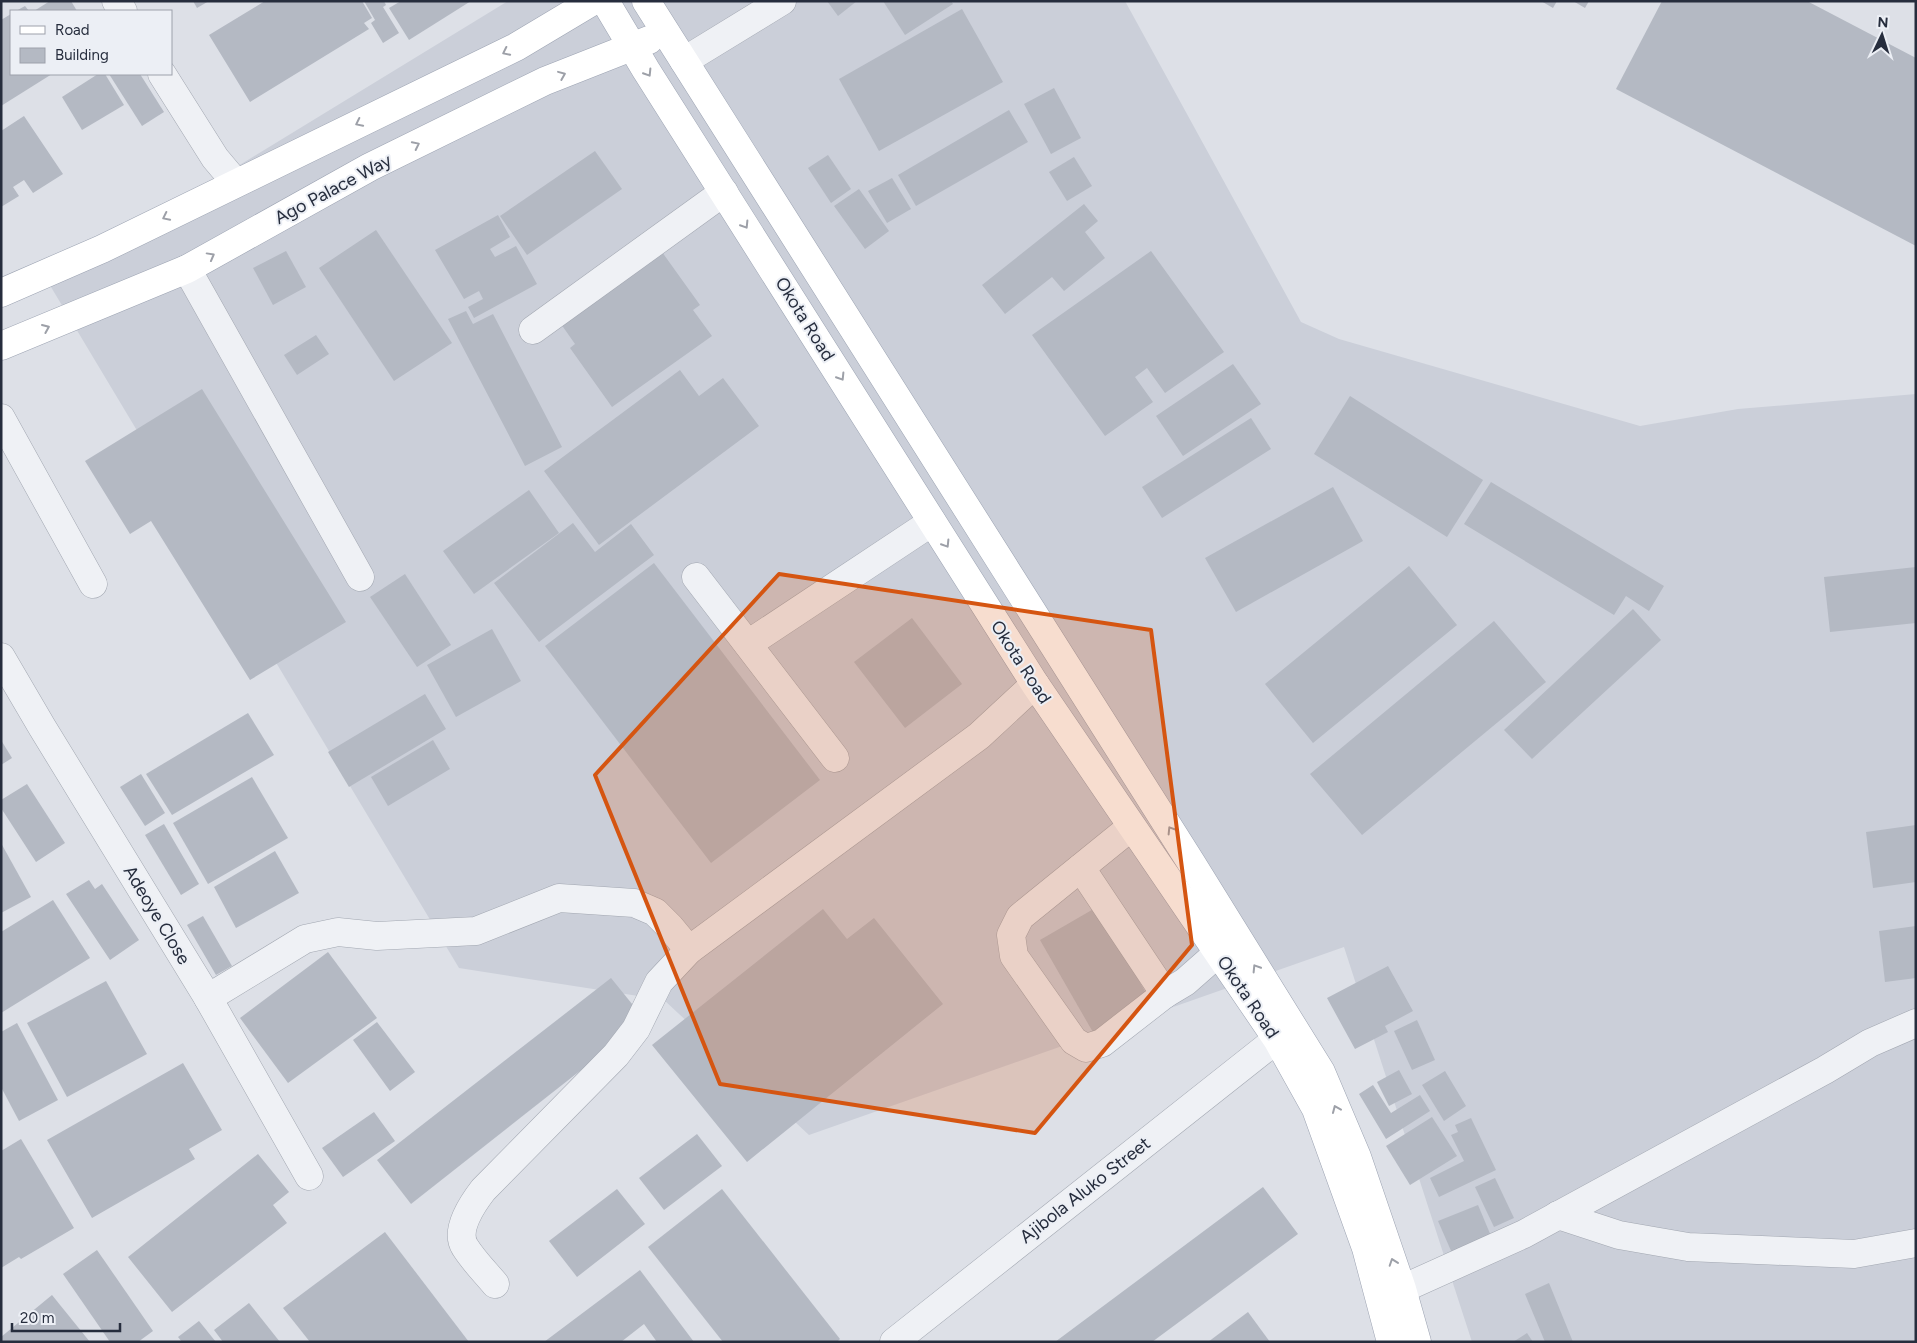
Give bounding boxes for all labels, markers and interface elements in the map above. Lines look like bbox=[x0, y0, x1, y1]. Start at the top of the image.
legend bbox=[10, 10, 172, 75]
north arrow bbox=[1857, 10, 1907, 60]
text: N bbox=[1877, 14, 1889, 31]
text: Road bbox=[55, 21, 90, 39]
text: Building bbox=[55, 46, 109, 64]
one-way arrow bbox=[502, 46, 511, 56]
one-way arrow bbox=[642, 67, 651, 76]
one-way arrow bbox=[557, 70, 566, 81]
one-way arrow bbox=[356, 117, 365, 127]
one-way arrow bbox=[410, 141, 419, 151]
street label: Ago Palace Way bbox=[271, 149, 396, 229]
one-way arrow bbox=[162, 211, 171, 222]
one-way arrow bbox=[738, 219, 748, 228]
one-way arrow bbox=[206, 252, 215, 262]
street label: Okota Road bbox=[771, 273, 839, 365]
one-way arrow bbox=[41, 323, 50, 334]
one-way arrow bbox=[835, 371, 844, 380]
one-way arrow bbox=[940, 538, 950, 547]
street label: Okota Road bbox=[986, 616, 1056, 708]
one-way arrow bbox=[1167, 827, 1177, 836]
street label: Adeoye Close bbox=[119, 861, 195, 969]
street label: Okota Road bbox=[1212, 952, 1284, 1042]
one-way arrow bbox=[1253, 965, 1263, 974]
one-way arrow bbox=[1332, 1105, 1343, 1114]
street label: Ajibola Aluko Street bbox=[1015, 1132, 1155, 1248]
one-way arrow bbox=[1389, 1258, 1399, 1266]
scale bar bbox=[12, 1300, 120, 1332]
text: 20 m bbox=[20, 1309, 54, 1327]

